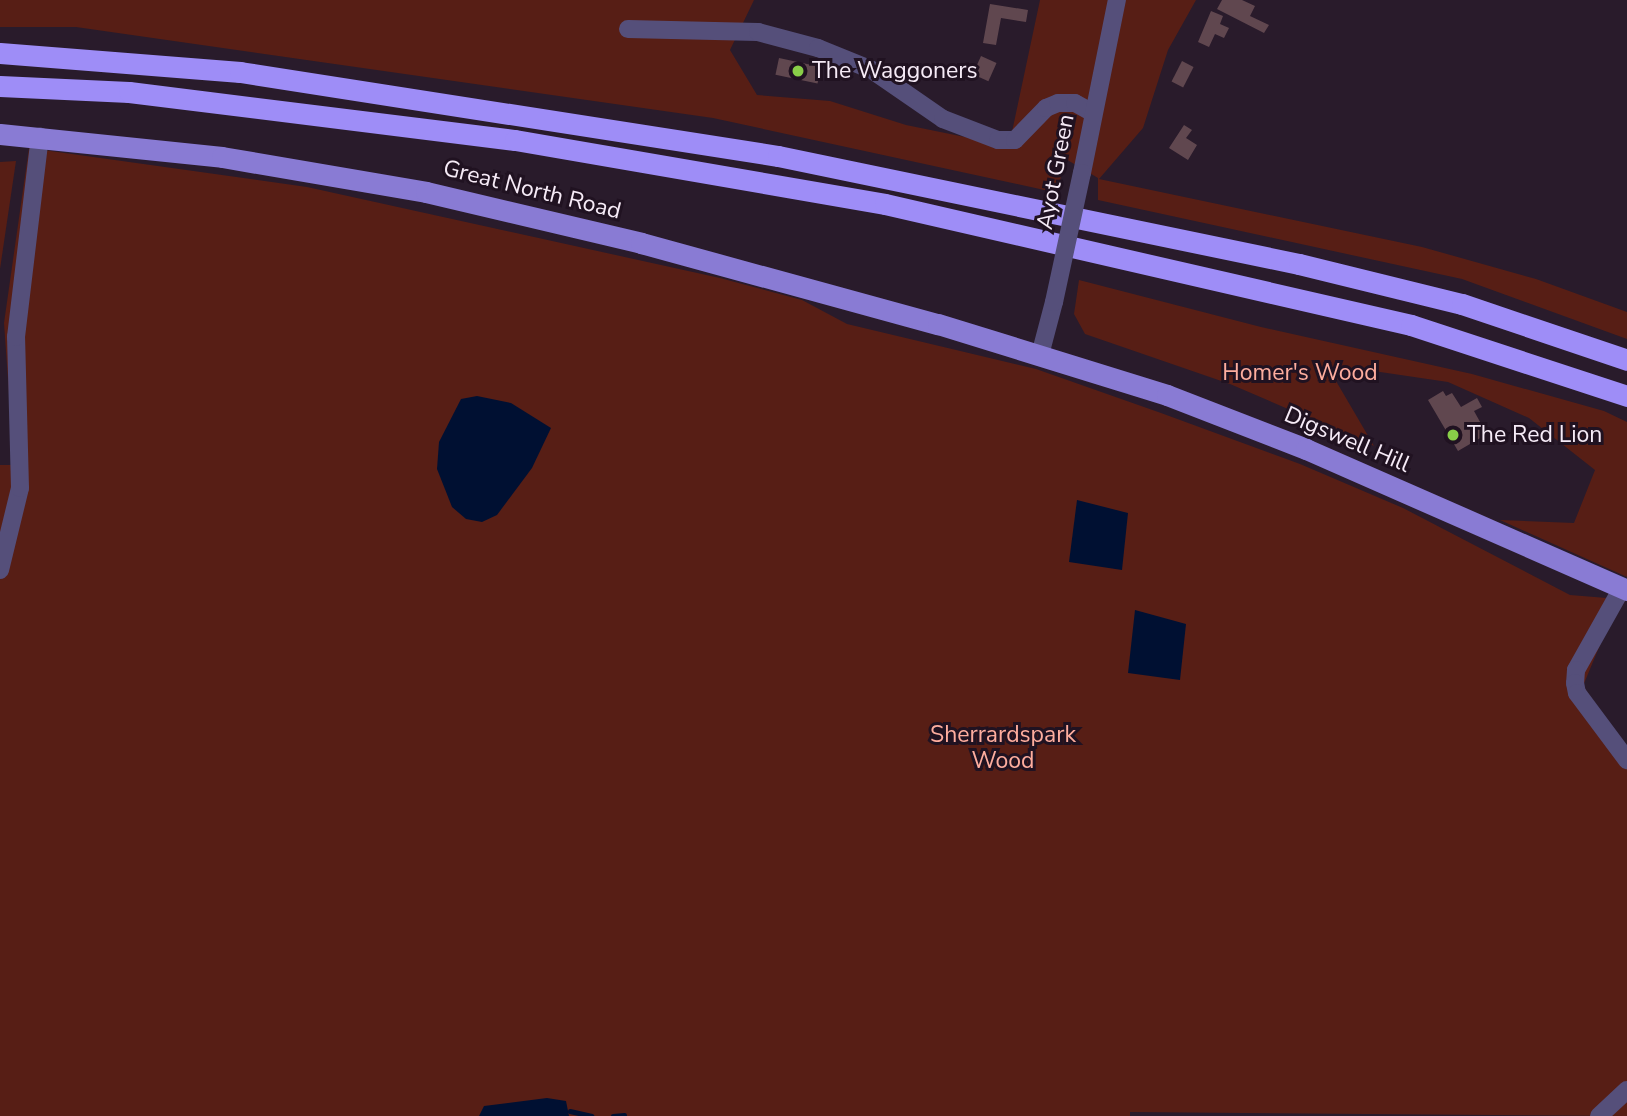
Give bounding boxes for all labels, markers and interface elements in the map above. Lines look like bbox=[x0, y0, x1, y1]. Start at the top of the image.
place label: The Waggoners bbox=[812, 57, 977, 85]
marker: The Waggoners bbox=[790, 63, 806, 79]
street label: Ayot Green bbox=[1031, 112, 1081, 232]
street label: Great North Road bbox=[440, 155, 624, 225]
park label: Homer's Wood bbox=[1222, 359, 1378, 387]
street label: Digswell Hill bbox=[1280, 401, 1414, 479]
place label: The Red Lion bbox=[1467, 421, 1602, 449]
marker: The Red Lion bbox=[1445, 427, 1461, 443]
park label: Sherrardspark Wood bbox=[930, 721, 1076, 775]

